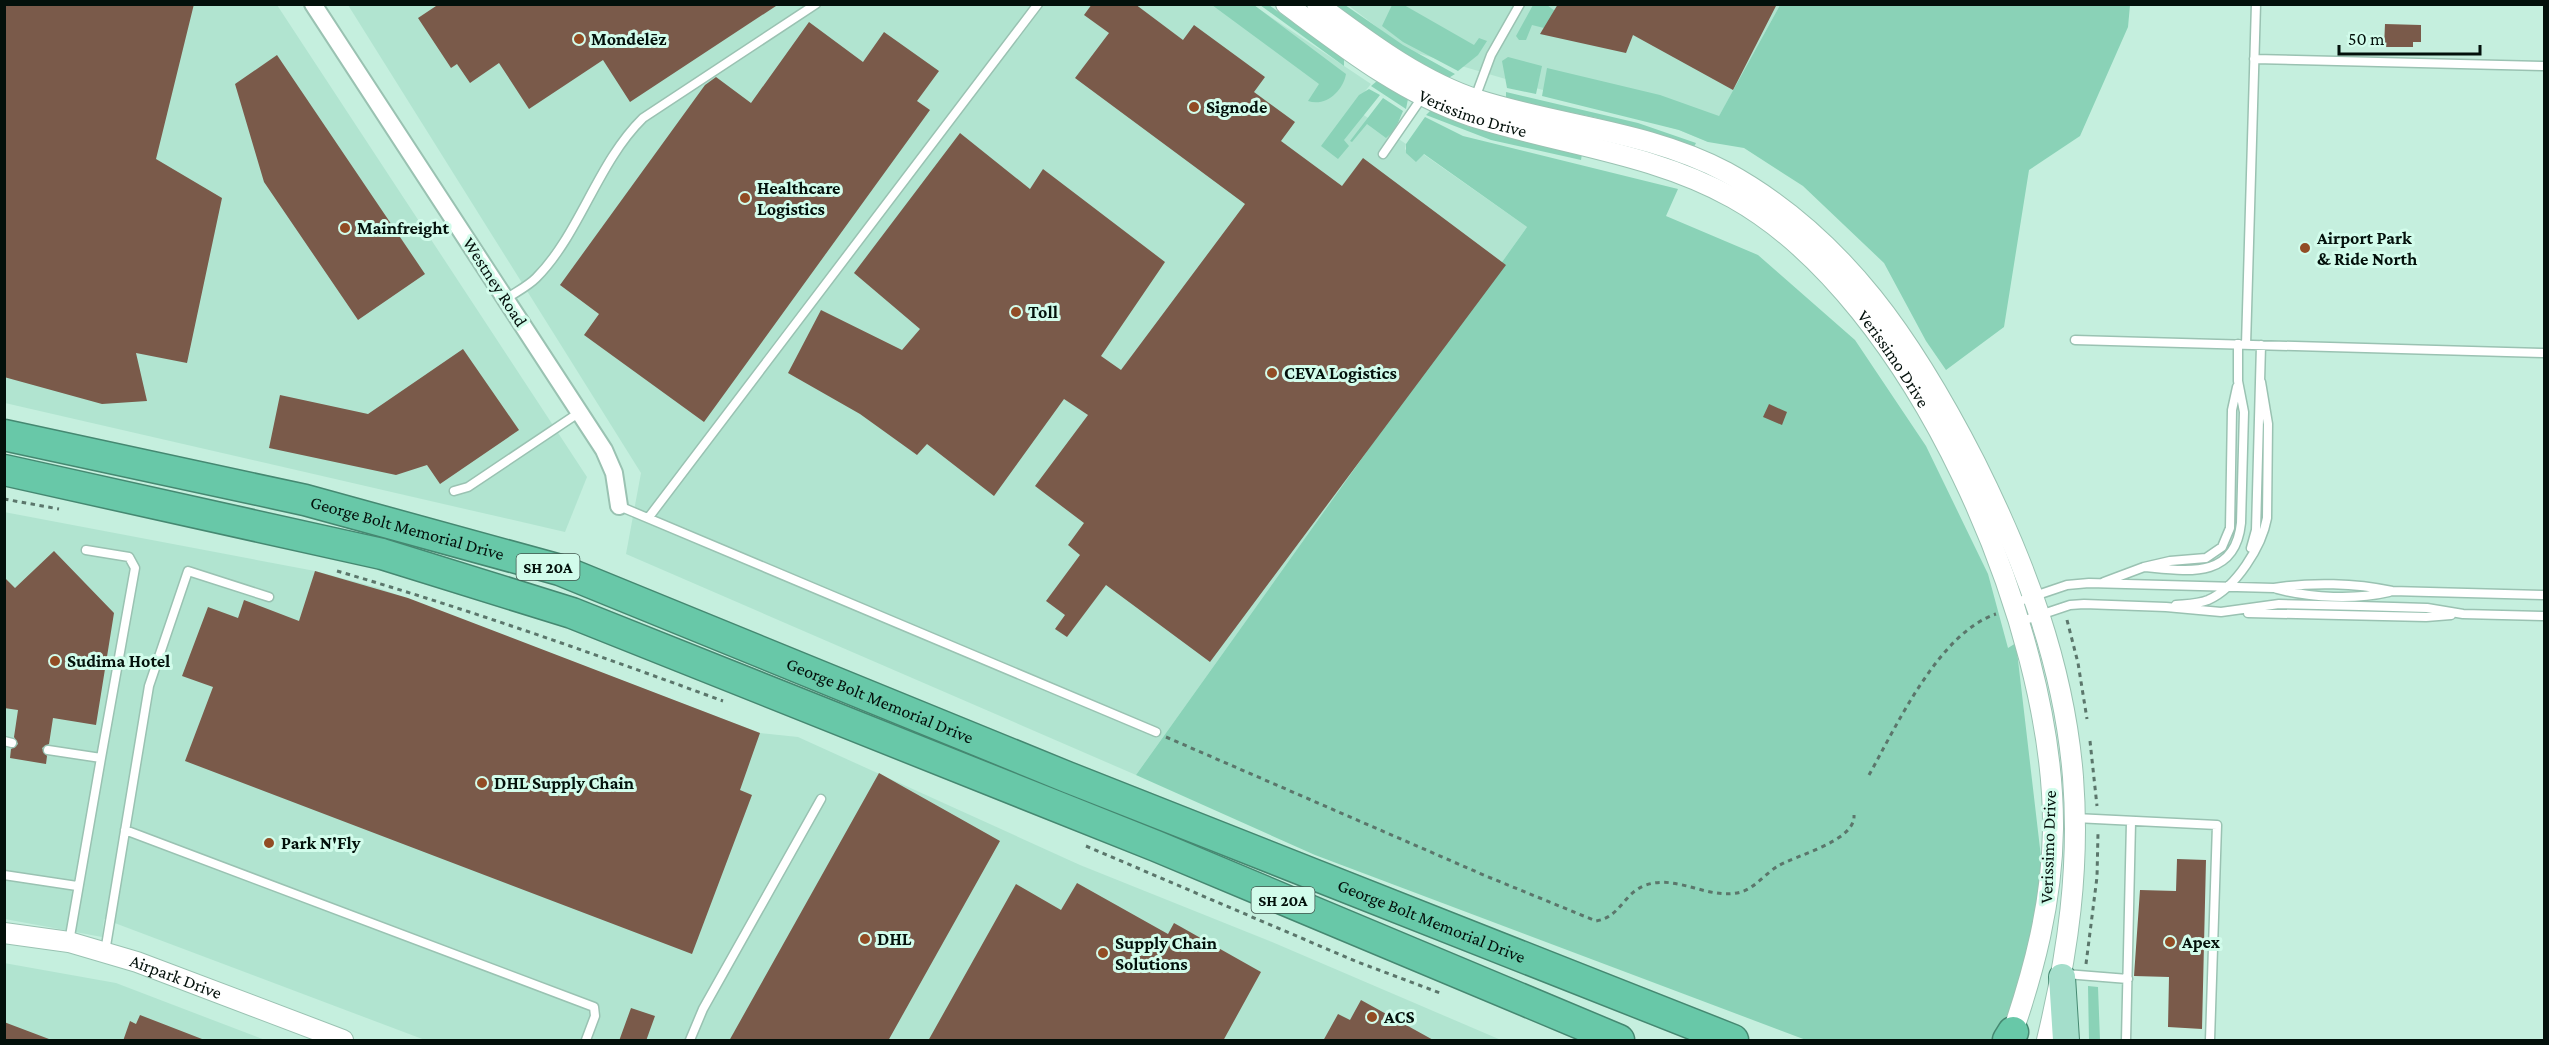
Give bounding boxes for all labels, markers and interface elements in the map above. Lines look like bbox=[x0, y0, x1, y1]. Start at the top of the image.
scale bar bbox=[2339, 18, 2480, 56]
place label: Mondelēz bbox=[591, 29, 666, 49]
text: 50 m bbox=[2348, 29, 2385, 49]
marker: Mondelēz bbox=[572, 32, 586, 46]
street label: Verissimo Drive bbox=[1415, 85, 1529, 141]
place label: Signode bbox=[1206, 97, 1267, 117]
marker: Signode bbox=[1187, 100, 1201, 114]
place label: Healthcare Logistics bbox=[757, 178, 840, 219]
marker: Healthcare Logistics bbox=[738, 191, 752, 205]
place label: Mainfreight bbox=[357, 218, 450, 238]
marker: Mainfreight bbox=[338, 221, 352, 235]
place label: Airport Park & Ride North bbox=[2316, 228, 2418, 269]
street label: Westney Road bbox=[459, 234, 532, 331]
marker: Airport Park & Ride North bbox=[2298, 241, 2312, 255]
place label: Toll bbox=[1028, 302, 1058, 322]
marker: Toll bbox=[1009, 305, 1023, 319]
street label: Verissimo Drive bbox=[1853, 306, 1934, 411]
place label: CEVA Logistics bbox=[1284, 363, 1397, 383]
marker: CEVA Logistics bbox=[1265, 366, 1279, 380]
street label: George Bolt Memorial Drive bbox=[308, 492, 507, 564]
road number: SH 20A bbox=[516, 554, 580, 580]
place label: Sudima Hotel bbox=[67, 651, 170, 671]
marker: Sudima Hotel bbox=[48, 654, 62, 668]
street label: George Bolt Memorial Drive bbox=[784, 654, 976, 748]
place label: DHL Supply Chain bbox=[494, 773, 635, 793]
marker: DHL Supply Chain bbox=[475, 776, 489, 790]
street label: Verissimo Drive bbox=[2036, 790, 2060, 904]
place label: Park N'Fly bbox=[281, 833, 361, 853]
marker: Park N'Fly bbox=[262, 836, 276, 850]
street label: George Bolt Memorial Drive bbox=[1335, 875, 1528, 967]
road number: SH 20A bbox=[1252, 887, 1314, 913]
place label: DHL bbox=[877, 929, 912, 949]
marker: DHL bbox=[858, 932, 872, 946]
place label: Apex bbox=[2181, 932, 2221, 952]
place label: Supply Chain Solutions bbox=[1115, 933, 1218, 974]
marker: Apex bbox=[2163, 935, 2177, 949]
marker: Supply Chain Solutions bbox=[1096, 946, 1110, 960]
street label: Airpark Drive bbox=[128, 950, 225, 1003]
place label: ACS bbox=[1383, 1007, 1414, 1027]
marker: ACS bbox=[1365, 1010, 1379, 1024]

